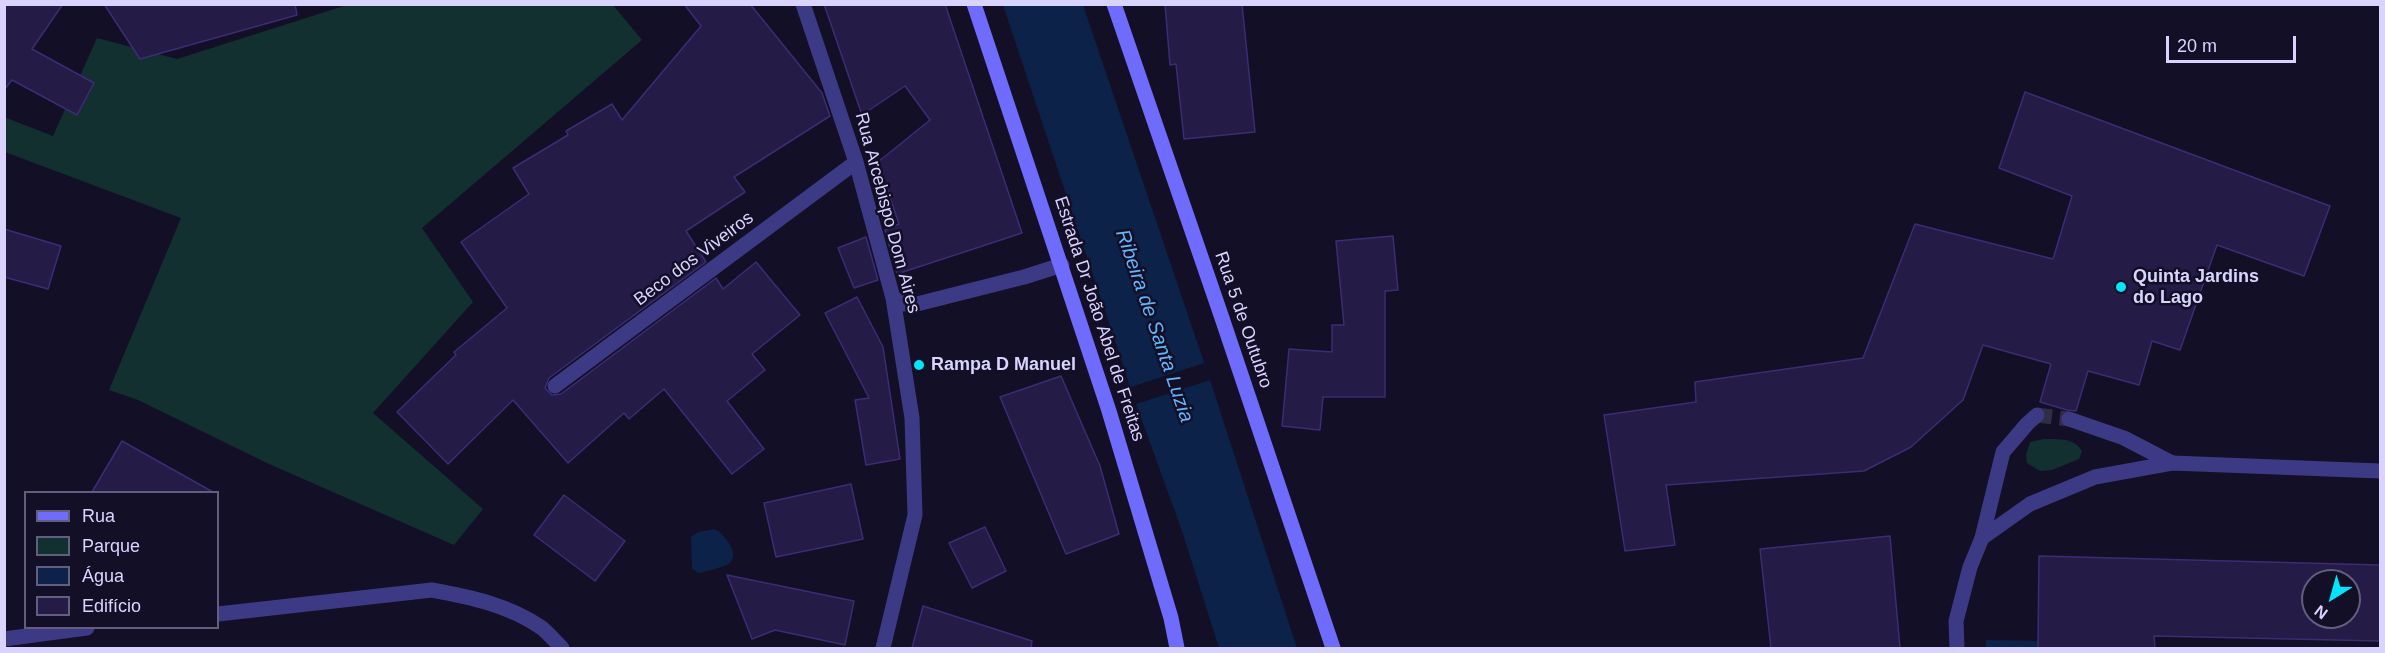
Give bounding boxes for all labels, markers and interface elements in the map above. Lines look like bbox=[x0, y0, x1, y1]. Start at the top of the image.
scale bar bbox=[2169, 24, 2300, 62]
text: 20 m bbox=[2177, 36, 2217, 56]
street label: Rua Arcebispo Dom Aires bbox=[850, 110, 924, 316]
street label: Estrada Dr João Abel de Freitas bbox=[1049, 194, 1149, 444]
street label: Beco dos Viveiros bbox=[630, 207, 758, 311]
water label: Ribeira de Santa Luzia bbox=[1110, 226, 1198, 426]
street label: Rua 5 de Outubro bbox=[1209, 249, 1277, 391]
place label: Quinta Jardins do Lago bbox=[2133, 266, 2259, 308]
marker: Quinta Jardins do Lago bbox=[2114, 280, 2128, 294]
place label: Rampa D Manuel bbox=[931, 354, 1076, 376]
marker: Rampa D Manuel bbox=[912, 358, 926, 372]
legend bbox=[24, 491, 219, 629]
text: Rua bbox=[82, 506, 115, 526]
text: Parque bbox=[82, 536, 140, 556]
text: Água bbox=[82, 566, 124, 586]
north arrow bbox=[2301, 569, 2361, 629]
text: Edifício bbox=[82, 596, 141, 616]
text: N bbox=[2311, 602, 2331, 622]

